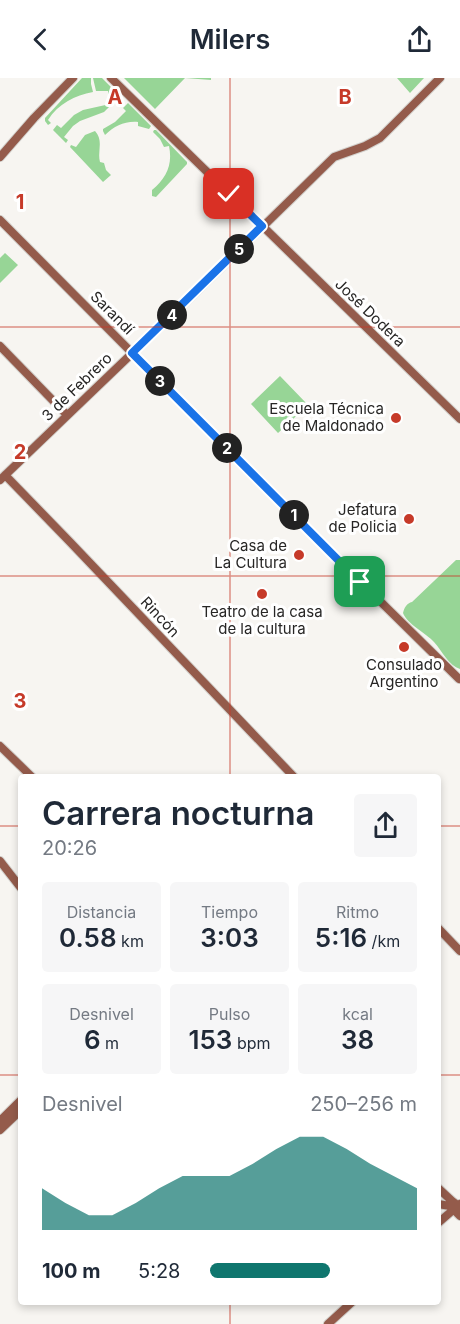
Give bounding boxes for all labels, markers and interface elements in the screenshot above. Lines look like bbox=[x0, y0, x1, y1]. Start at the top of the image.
icon: back bbox=[24, 23, 57, 56]
text: Milers bbox=[190, 23, 270, 56]
icon: share bbox=[403, 23, 436, 56]
text: A bbox=[108, 85, 123, 109]
text: B bbox=[338, 85, 352, 109]
pin bbox=[203, 168, 254, 219]
icon: check bbox=[212, 177, 245, 210]
text: 1 bbox=[16, 190, 24, 214]
pin: 5 bbox=[224, 234, 254, 264]
text: 5 bbox=[234, 239, 244, 259]
street label: José Dodera bbox=[331, 274, 409, 351]
street label: Sarandí bbox=[87, 287, 138, 339]
pin: 4 bbox=[157, 300, 187, 330]
text: 4 bbox=[167, 305, 177, 325]
street label: 3 de Febrero bbox=[38, 348, 116, 425]
pin: 3 bbox=[145, 366, 175, 396]
text: 3 bbox=[155, 371, 165, 391]
place label: Escuela Técnica de Maldonado bbox=[269, 399, 384, 435]
marker: Escuela Técnica de Maldonado bbox=[389, 411, 403, 425]
pin: 2 bbox=[212, 433, 242, 463]
text: 2 bbox=[222, 438, 232, 458]
text: 2 bbox=[14, 440, 26, 464]
pin: 1 bbox=[279, 500, 309, 530]
place label: Jefatura de Policia bbox=[328, 500, 397, 536]
text: 1 bbox=[291, 505, 297, 525]
marker: Jefatura de Policia bbox=[402, 512, 416, 526]
place label: Casa de La Cultura bbox=[214, 536, 287, 572]
marker: Casa de La Cultura bbox=[292, 548, 306, 562]
pin bbox=[334, 556, 385, 607]
icon: arrive bbox=[343, 565, 376, 598]
marker: Teatro de la casa de la cultura bbox=[255, 587, 269, 601]
street label: Rincón bbox=[137, 592, 184, 641]
place label: Teatro de la casa de la cultura bbox=[201, 602, 323, 638]
marker: Consulado Argentino bbox=[397, 640, 411, 654]
place label: Consulado Argentino bbox=[366, 655, 442, 691]
text: 3 bbox=[14, 689, 26, 713]
text: Carrera nocturna bbox=[42, 793, 315, 833]
button: share bbox=[354, 794, 417, 857]
text: 20:26 bbox=[42, 836, 97, 860]
text: Distancia bbox=[67, 902, 136, 922]
text: Tiempo bbox=[201, 902, 258, 922]
text: Ritmo bbox=[336, 902, 379, 922]
text: 0.58 bbox=[59, 922, 117, 953]
text: 3:03 bbox=[200, 922, 259, 953]
text: 5:16 bbox=[315, 922, 367, 953]
text: km bbox=[117, 931, 144, 951]
text: /km bbox=[367, 931, 400, 951]
text: Desnivel bbox=[69, 1004, 134, 1024]
text: Pulso bbox=[209, 1004, 250, 1024]
text: kcal bbox=[342, 1004, 373, 1024]
text: 6 bbox=[84, 1024, 101, 1055]
text: 153 bbox=[189, 1024, 232, 1055]
text: 38 bbox=[341, 1024, 374, 1055]
text: m bbox=[101, 1033, 119, 1053]
text: bpm bbox=[232, 1033, 271, 1053]
text: Desnivel bbox=[42, 1092, 123, 1116]
text: 250–256 m bbox=[310, 1092, 417, 1116]
text: 100 m bbox=[42, 1259, 101, 1283]
text: 5:28 bbox=[138, 1259, 181, 1283]

